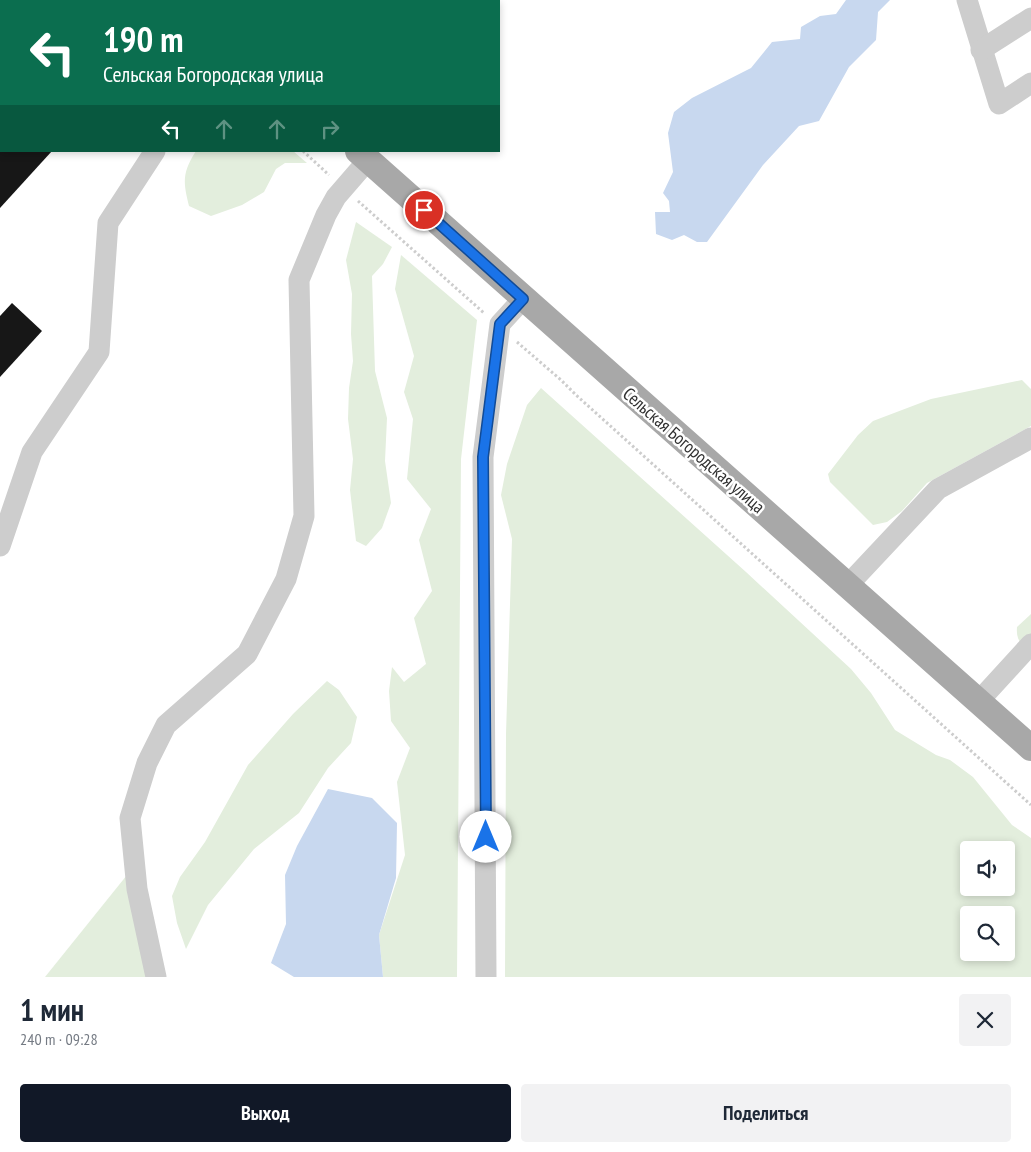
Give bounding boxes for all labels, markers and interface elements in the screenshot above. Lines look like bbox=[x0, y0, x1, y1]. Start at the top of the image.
text: 190 m bbox=[103, 16, 184, 62]
icon: left bbox=[20, 20, 85, 85]
text: Сельская Богородская улица bbox=[103, 60, 324, 88]
icon: left bbox=[157, 115, 185, 143]
icon: ahead bbox=[210, 115, 238, 143]
icon: ahead bbox=[263, 115, 291, 143]
icon: right bbox=[316, 115, 344, 143]
pin bbox=[403, 189, 445, 231]
icon: arrive bbox=[410, 196, 438, 224]
street label: Сельская Богородская улица bbox=[618, 382, 770, 518]
position arrow bbox=[459, 810, 511, 862]
map controls bbox=[960, 841, 1015, 961]
button: sound bbox=[960, 841, 1015, 896]
button: search bbox=[960, 906, 1015, 961]
text: 1 мин bbox=[20, 990, 84, 1029]
button: close bbox=[959, 994, 1011, 1046]
text: 240 m · 09:28 bbox=[20, 1029, 98, 1049]
button: Выход bbox=[20, 1084, 511, 1142]
button: Поделиться bbox=[521, 1084, 1011, 1142]

